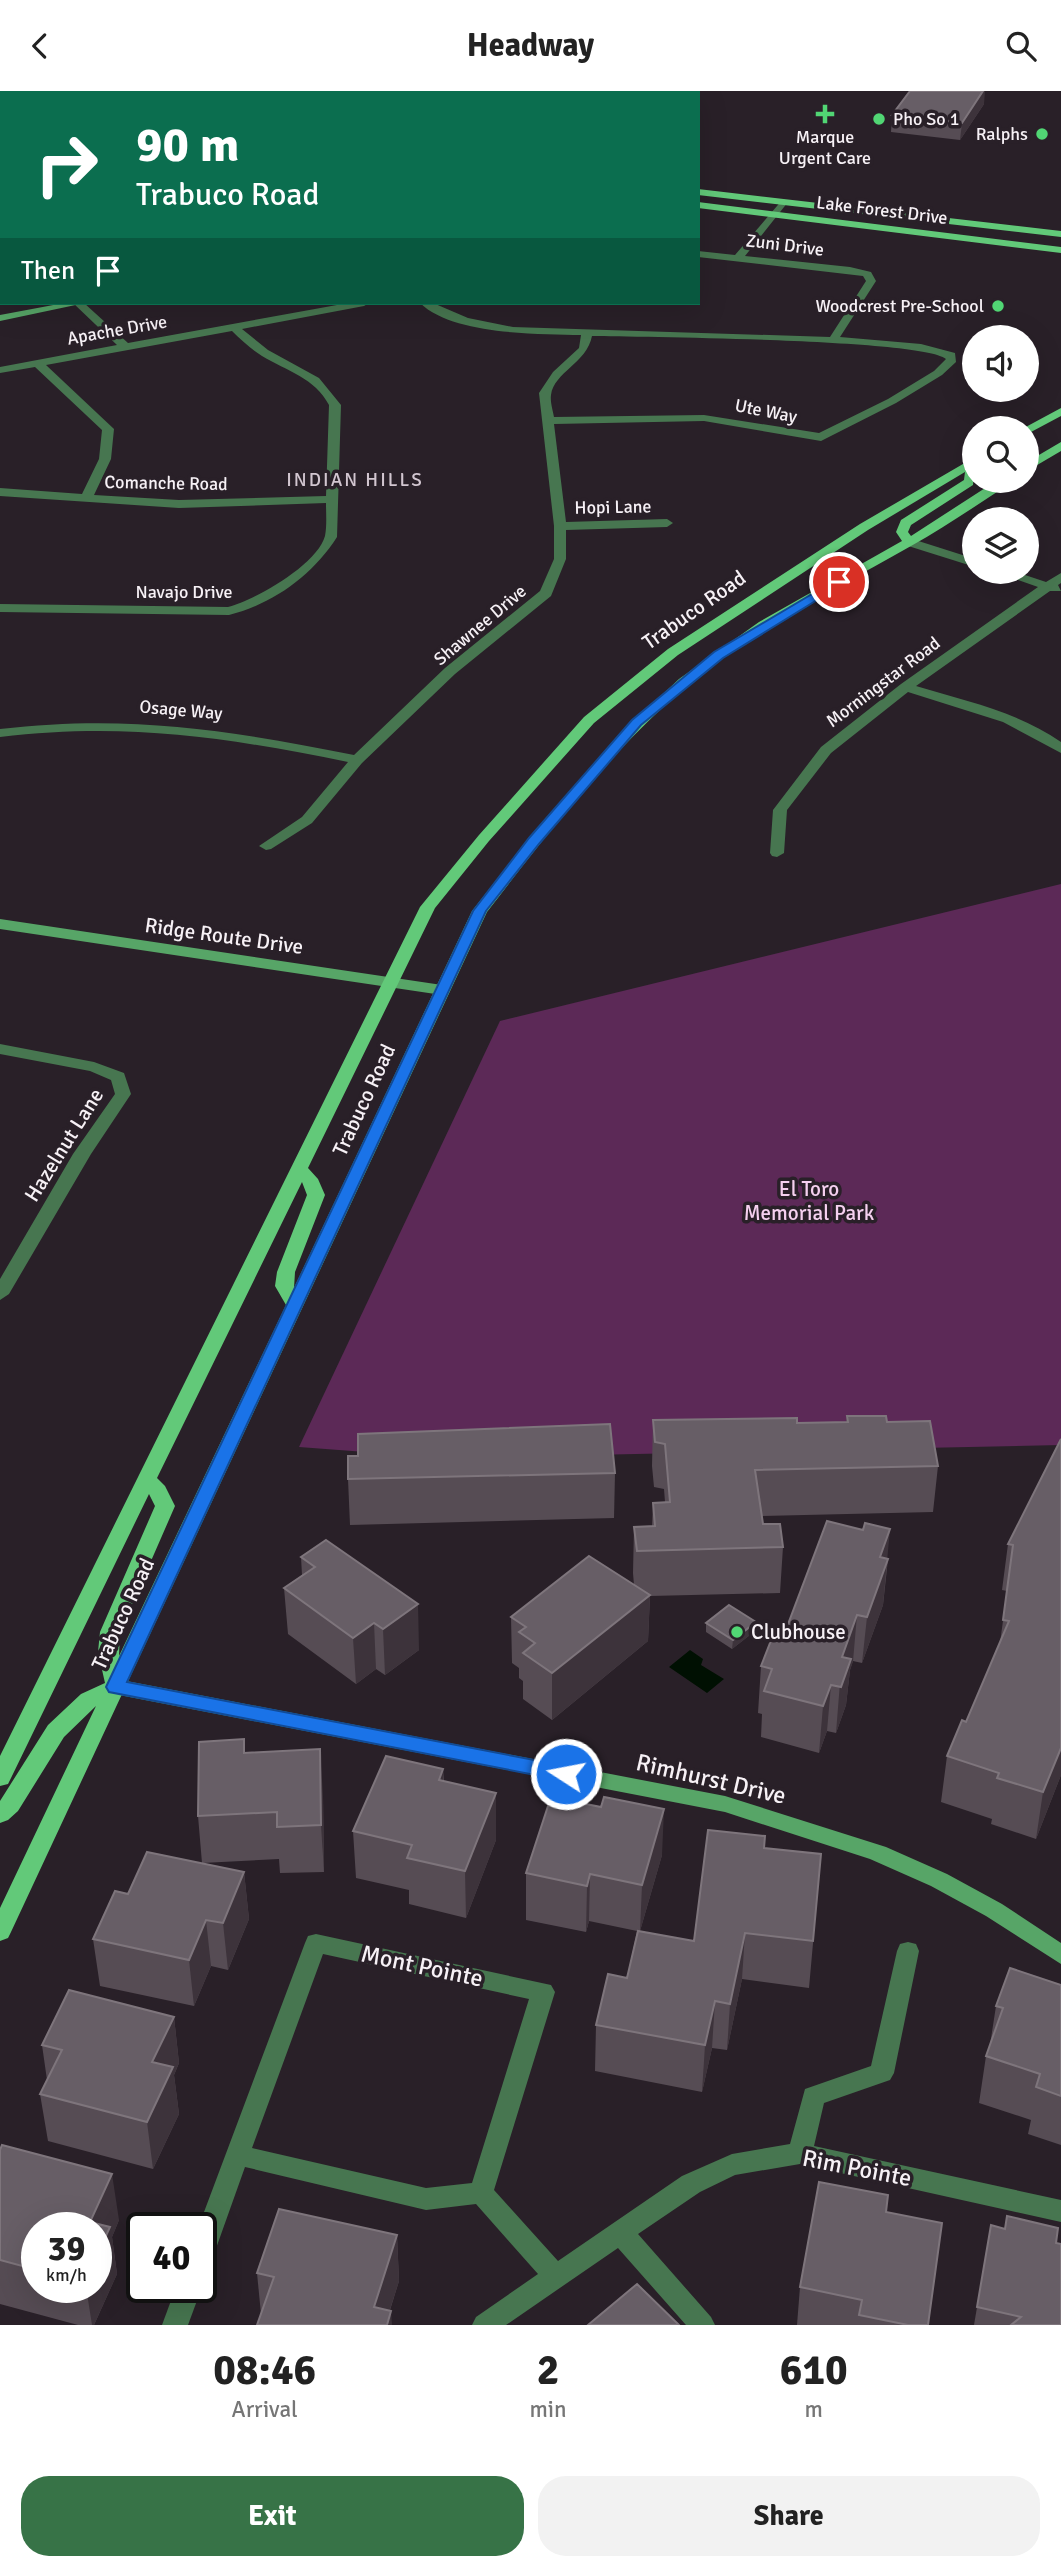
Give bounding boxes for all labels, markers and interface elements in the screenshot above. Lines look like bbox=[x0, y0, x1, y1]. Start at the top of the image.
text: Headway bbox=[467, 26, 594, 65]
icon: back bbox=[21, 27, 59, 65]
icon: search bbox=[1002, 27, 1040, 65]
marker: Marque Urgent Care bbox=[815, 104, 835, 124]
place label: Pho So 1 bbox=[893, 108, 959, 130]
marker: Pho So 1 bbox=[871, 111, 887, 127]
text: 90 m bbox=[136, 115, 239, 175]
icon: right bbox=[21, 119, 112, 210]
place label: Ralphs bbox=[976, 123, 1028, 145]
place label: Marque Urgent Care bbox=[779, 126, 871, 169]
marker: Ralphs bbox=[1034, 126, 1050, 142]
text: Trabuco Road bbox=[136, 175, 319, 214]
street label: Lake Forest Drive bbox=[815, 191, 949, 229]
street label: Zuni Drive bbox=[745, 229, 825, 261]
icon: arrive bbox=[89, 252, 127, 290]
text: Then bbox=[21, 255, 75, 287]
place label: Woodcrest Pre-School bbox=[815, 295, 984, 317]
marker: Woodcrest Pre-School bbox=[990, 298, 1006, 314]
street label: Apache Drive bbox=[65, 310, 169, 350]
map controls bbox=[962, 325, 1039, 584]
button: sound bbox=[962, 325, 1039, 402]
street label: Ute Way bbox=[733, 394, 800, 428]
button: search bbox=[962, 416, 1039, 493]
district label: INDIAN HILLS bbox=[286, 468, 424, 492]
street label: Comanche Road bbox=[104, 471, 228, 495]
street label: Hopi Lane bbox=[574, 495, 652, 519]
button: layers bbox=[962, 507, 1039, 584]
pin bbox=[809, 552, 869, 612]
icon: arrive bbox=[820, 563, 858, 601]
street label: Trabuco Road bbox=[637, 565, 751, 655]
street label: Shawnee Drive bbox=[429, 580, 531, 670]
street label: Navajo Drive bbox=[136, 581, 232, 603]
street label: Morningstar Road bbox=[822, 632, 944, 732]
street label: Osage Way bbox=[139, 695, 224, 725]
street label: Ridge Route Drive bbox=[143, 912, 305, 960]
street label: Trabuco Road bbox=[327, 1040, 401, 1160]
street label: Hazelnut Lane bbox=[19, 1083, 109, 1207]
park label: El Toro Memorial Park bbox=[744, 1176, 875, 1226]
street label: Trabuco Road bbox=[86, 1554, 160, 1674]
place label: Clubhouse bbox=[751, 1619, 846, 1645]
marker: Clubhouse bbox=[729, 1624, 745, 1640]
position arrow bbox=[529, 1737, 603, 1811]
street label: Rimhurst Drive bbox=[633, 1747, 789, 1811]
street label: Mont Pointe bbox=[358, 1938, 486, 1994]
street label: Rim Pointe bbox=[800, 2143, 914, 2193]
speed limit sign: 40 bbox=[126, 2212, 217, 2303]
text: 39 bbox=[48, 2227, 85, 2270]
text: km/h bbox=[46, 2264, 87, 2286]
text: 08:46 bbox=[213, 2345, 316, 2396]
text: 2 bbox=[537, 2345, 559, 2396]
text: 610 bbox=[780, 2345, 848, 2396]
text: Arrival bbox=[232, 2395, 298, 2424]
text: min bbox=[529, 2395, 567, 2424]
text: m bbox=[805, 2395, 823, 2424]
button: Exit bbox=[21, 2476, 524, 2556]
button: Share bbox=[538, 2476, 1040, 2556]

